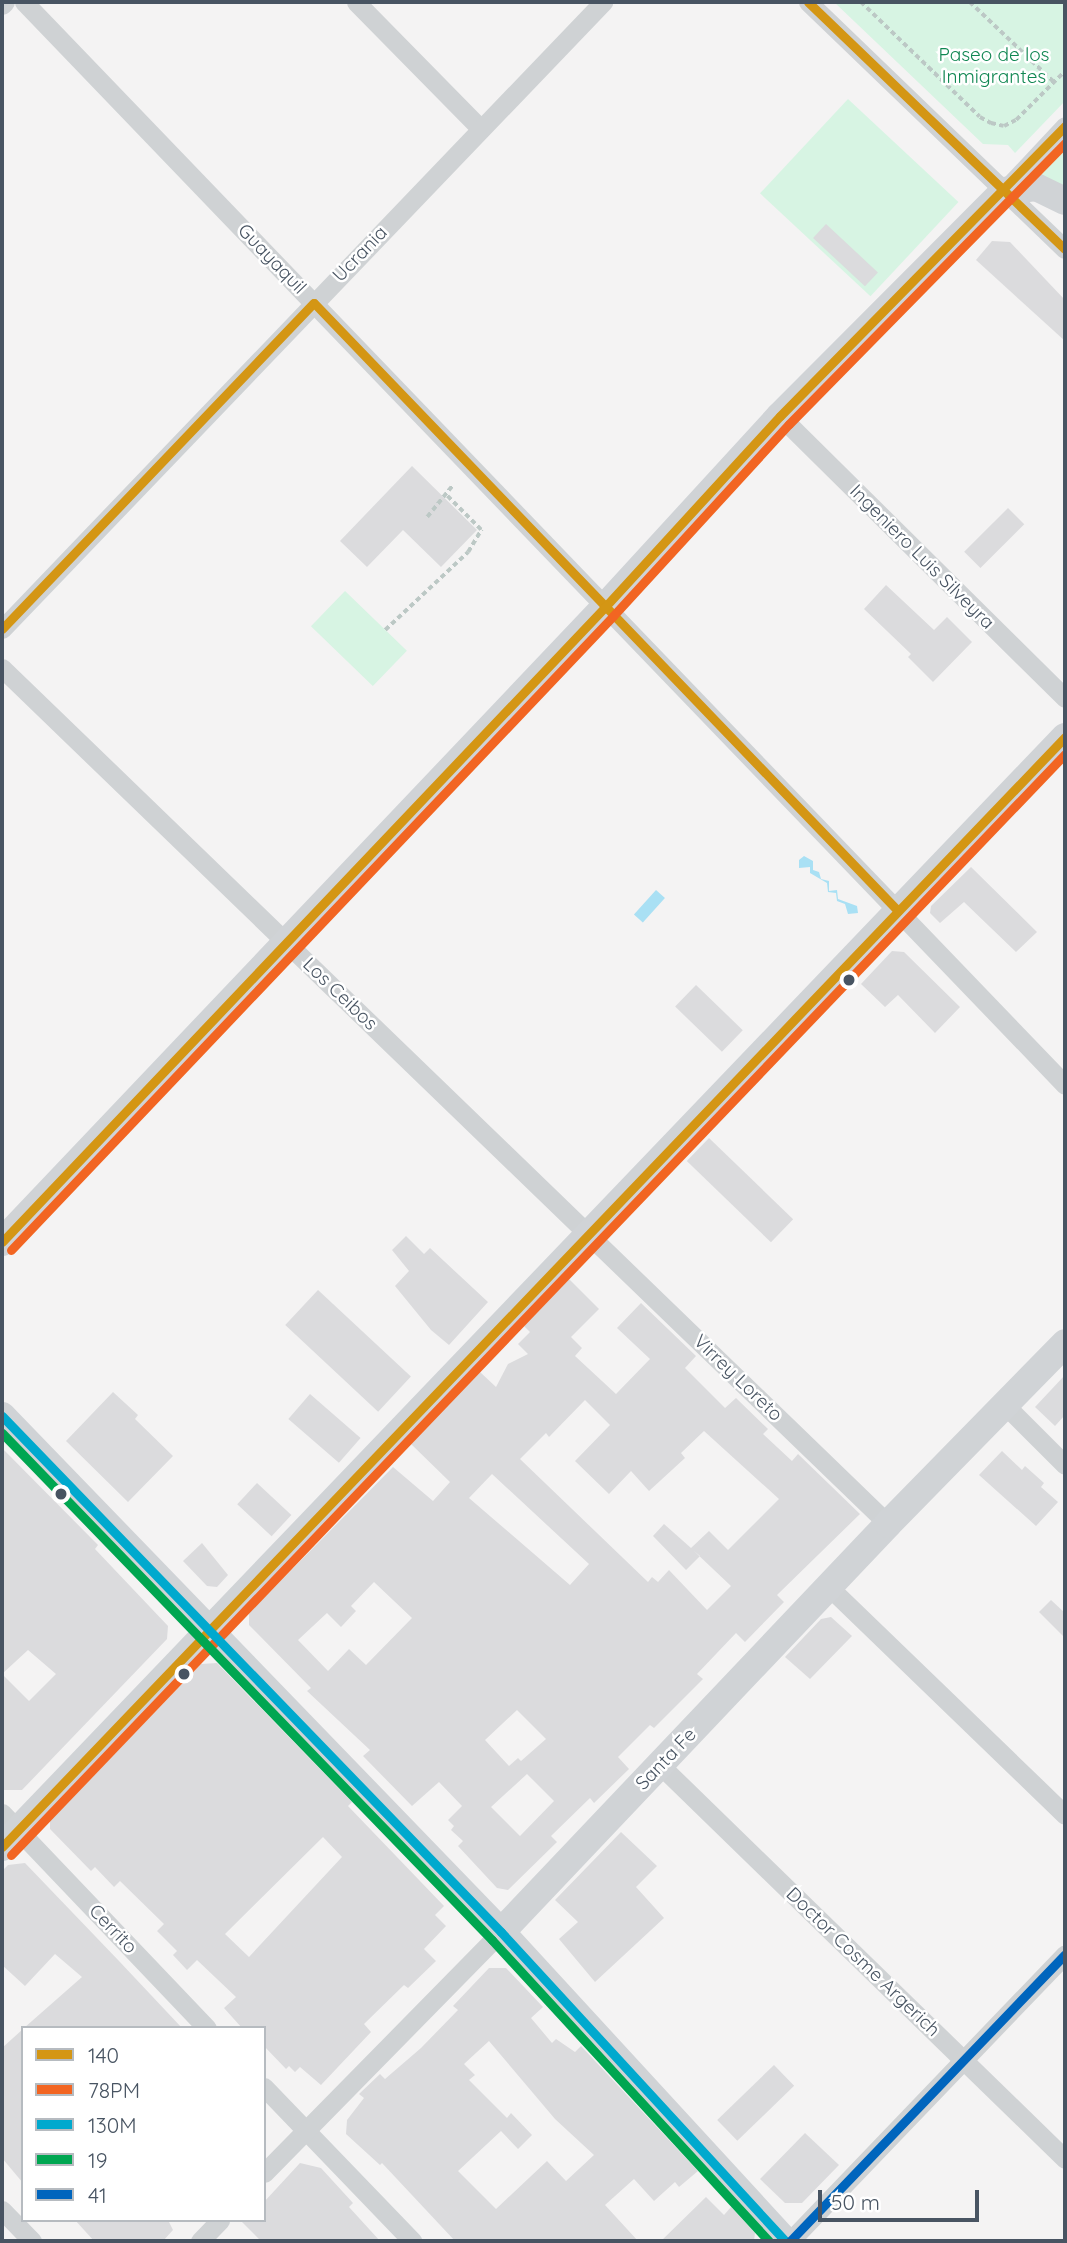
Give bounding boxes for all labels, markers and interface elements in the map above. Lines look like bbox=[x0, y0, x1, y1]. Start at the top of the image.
park label: Paseo de los Inmigrantes bbox=[938, 44, 1050, 88]
street label: Guayaquil bbox=[233, 219, 311, 299]
street label: Ucrania bbox=[328, 221, 392, 287]
street label: Ingeniero Luis Silveyra bbox=[845, 480, 999, 634]
street label: Los Ceibos bbox=[298, 953, 382, 1035]
unlabelled marker bbox=[842, 973, 856, 987]
street label: Virrey Loreto bbox=[689, 1330, 787, 1426]
unlabelled marker bbox=[54, 1487, 68, 1501]
unlabelled marker bbox=[177, 1667, 191, 1681]
street label: Santa Fe bbox=[631, 1723, 701, 1795]
street label: Doctor Cosme Argerich bbox=[781, 1883, 945, 2041]
street label: Cerrito bbox=[84, 1900, 142, 1958]
legend bbox=[21, 2026, 266, 2222]
text: 140 bbox=[88, 2042, 119, 2068]
text: 78PM bbox=[88, 2077, 140, 2103]
text: 130M bbox=[88, 2112, 137, 2138]
text: 19 bbox=[88, 2147, 108, 2173]
scale bar bbox=[822, 2176, 983, 2220]
text: 41 bbox=[88, 2182, 107, 2208]
text: 50 m bbox=[831, 2189, 880, 2215]

